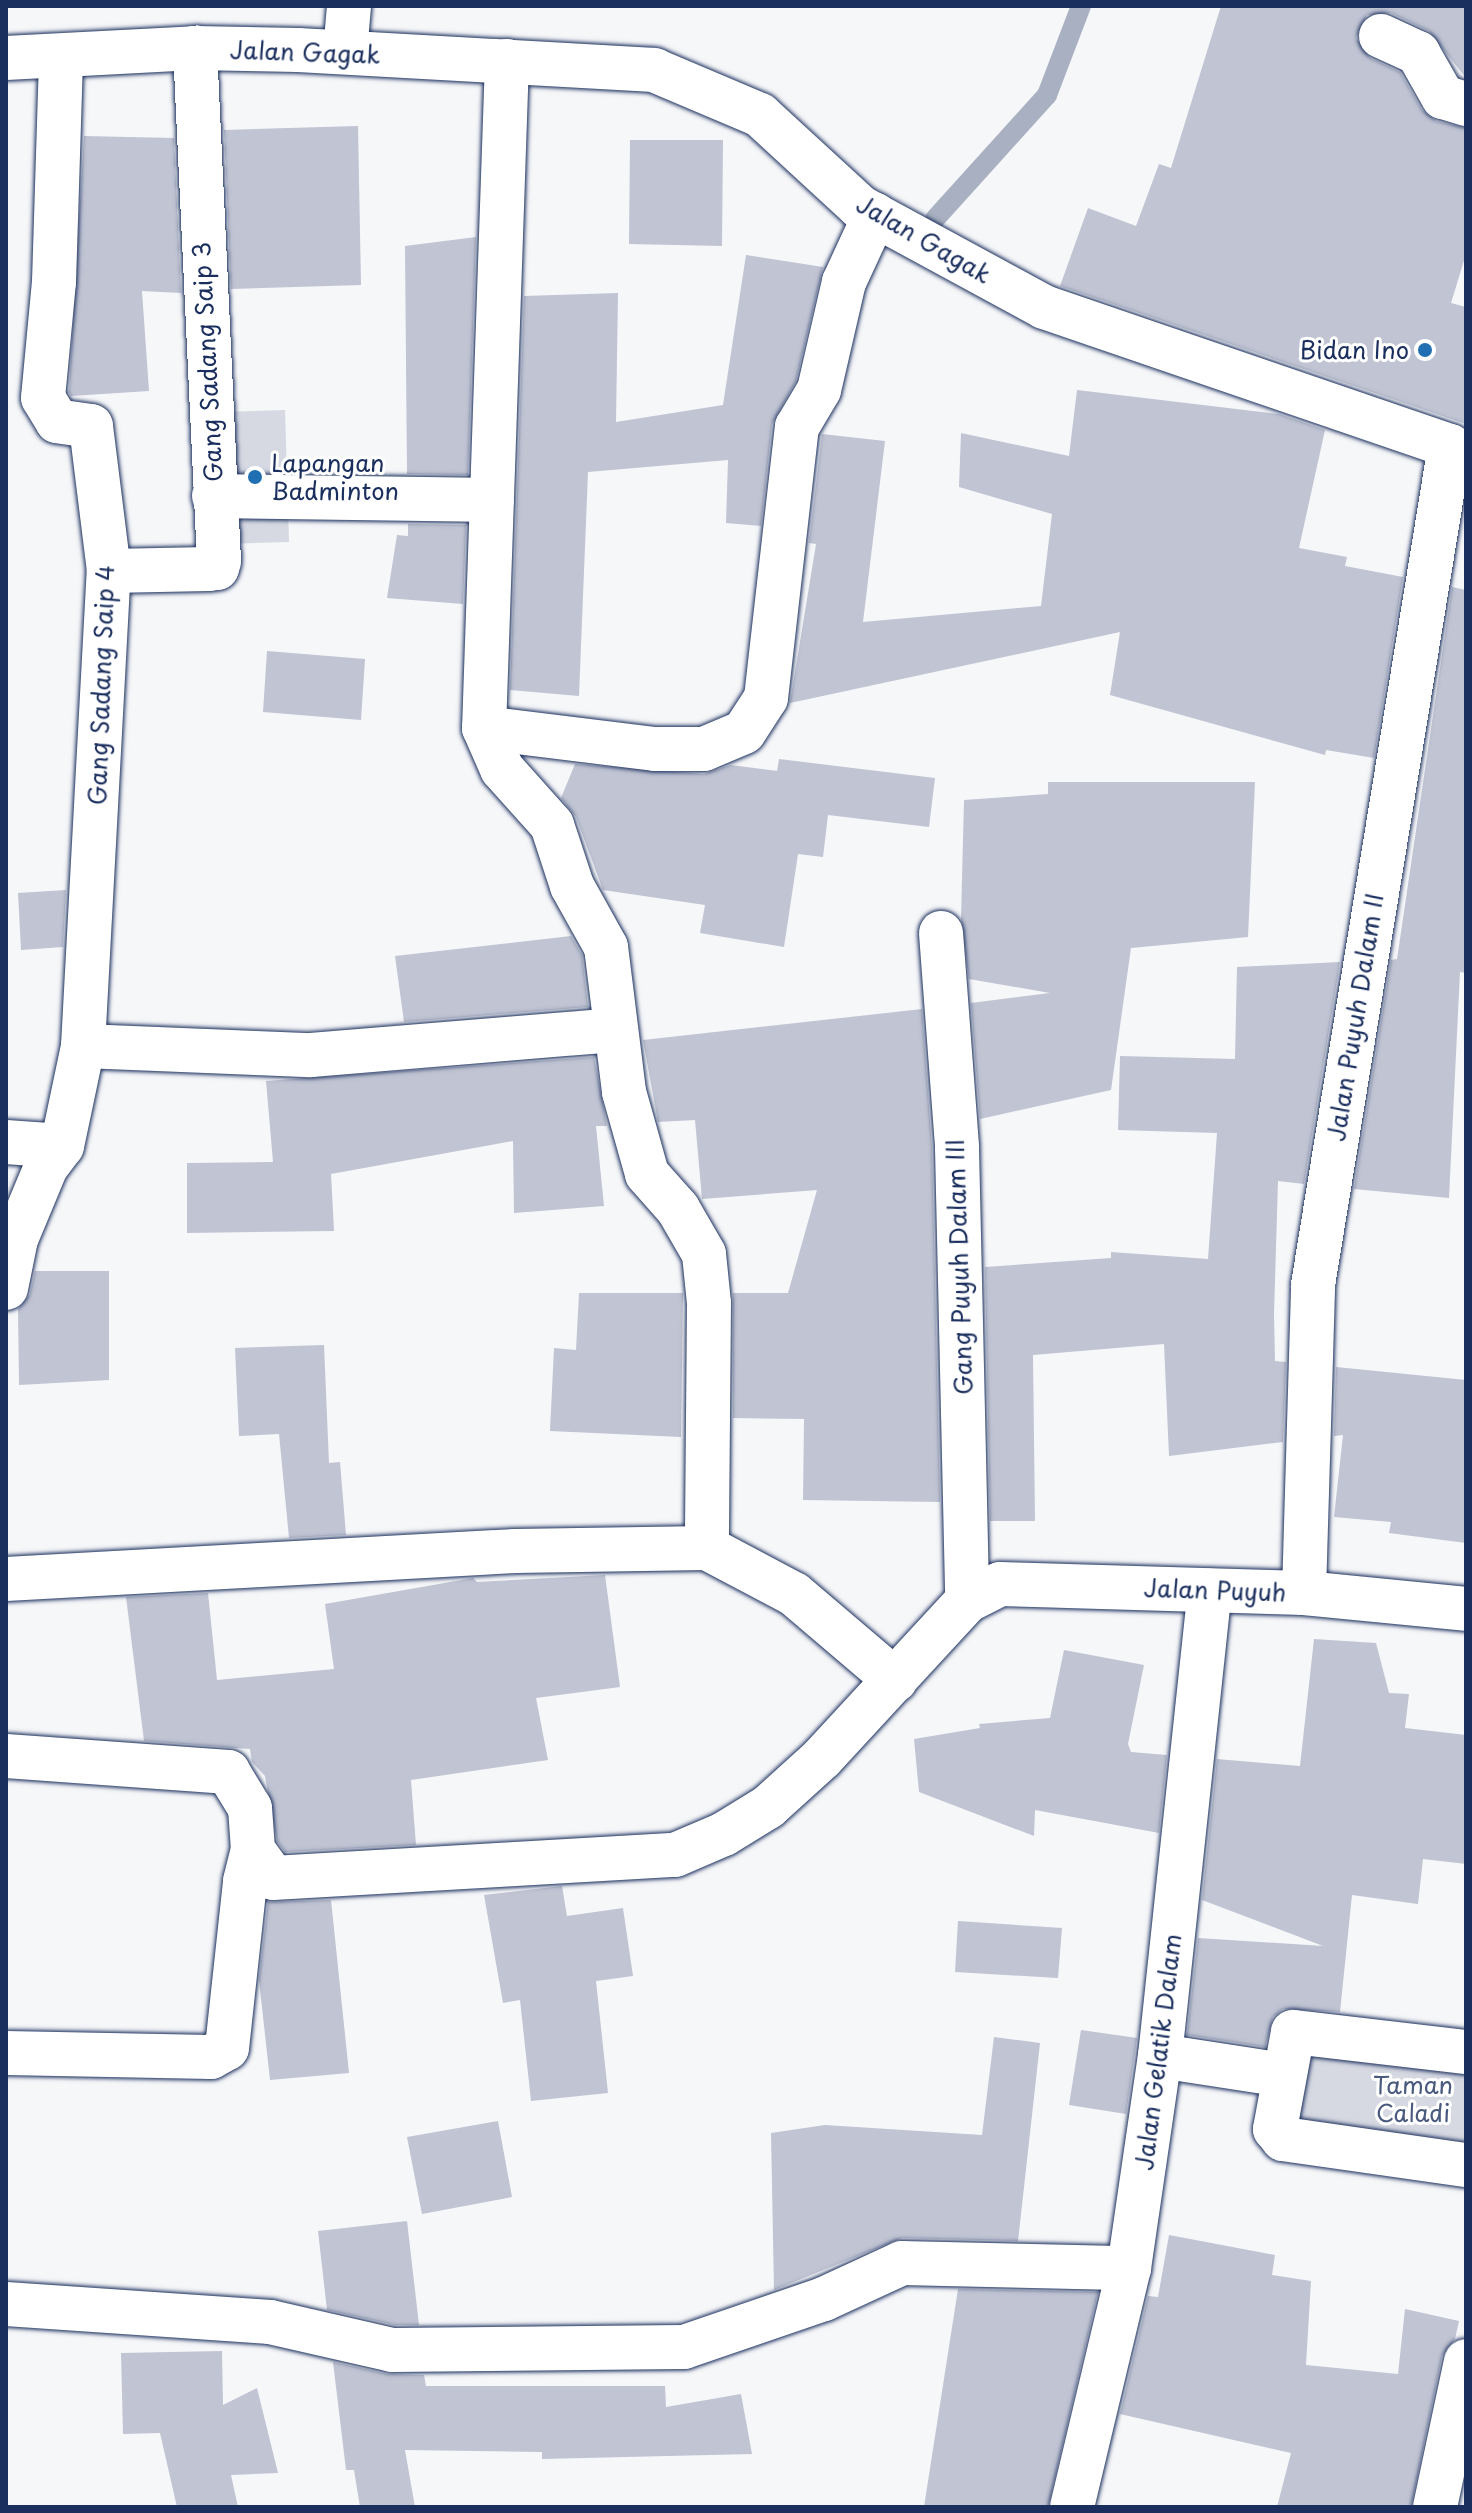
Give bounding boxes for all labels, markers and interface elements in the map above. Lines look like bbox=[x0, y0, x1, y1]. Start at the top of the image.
street label: Jalan Gagak bbox=[229, 35, 381, 69]
street label: Jalan Gagak bbox=[851, 189, 997, 289]
street label: Gang Sadang Saip 3 bbox=[186, 242, 228, 482]
place label: Bidan Ino bbox=[1300, 336, 1409, 364]
marker: Bidan Ino bbox=[1416, 341, 1434, 359]
place label: Lapangan Badminton bbox=[271, 449, 399, 505]
marker: Lapangan Badminton bbox=[246, 468, 264, 486]
street label: Gang Sadang Saip 4 bbox=[82, 565, 120, 805]
street label: Jalan Puyuh Dalam II bbox=[1321, 891, 1389, 1143]
street label: Gang Puyuh Dalam III bbox=[940, 1139, 978, 1395]
street label: Jalan Puyuh bbox=[1143, 1573, 1287, 1607]
street label: Jalan Gelatik Dalam bbox=[1129, 1931, 1187, 2173]
park label: Taman Caladi bbox=[1373, 2071, 1453, 2127]

